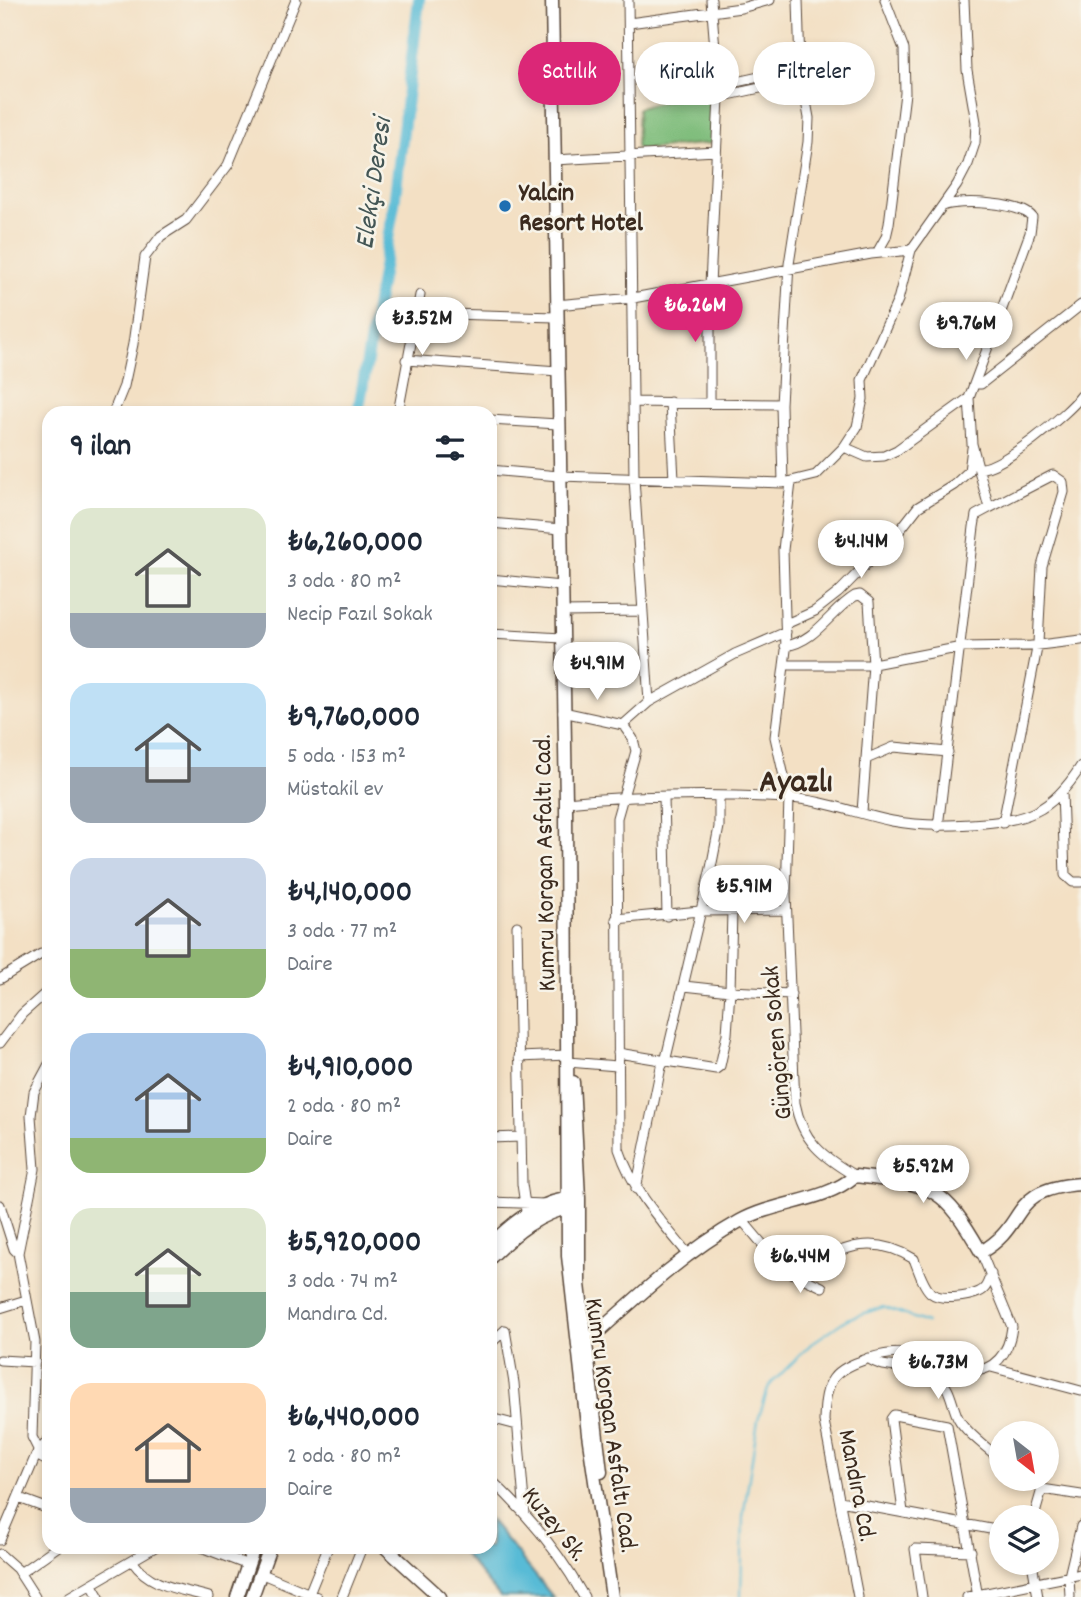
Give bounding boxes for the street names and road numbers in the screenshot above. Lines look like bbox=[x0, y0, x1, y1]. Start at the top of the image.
street label: Kumru Korgan Asfaltı Cad. bbox=[526, 734, 567, 992]
street label: Güngören Sokak bbox=[753, 964, 804, 1121]
street label: Kumru Korgan Asfaltı Cad. bbox=[573, 1296, 646, 1555]
street label: Mandıra Cd. bbox=[827, 1426, 885, 1545]
street label: Kuzey Sk. bbox=[511, 1480, 595, 1571]

